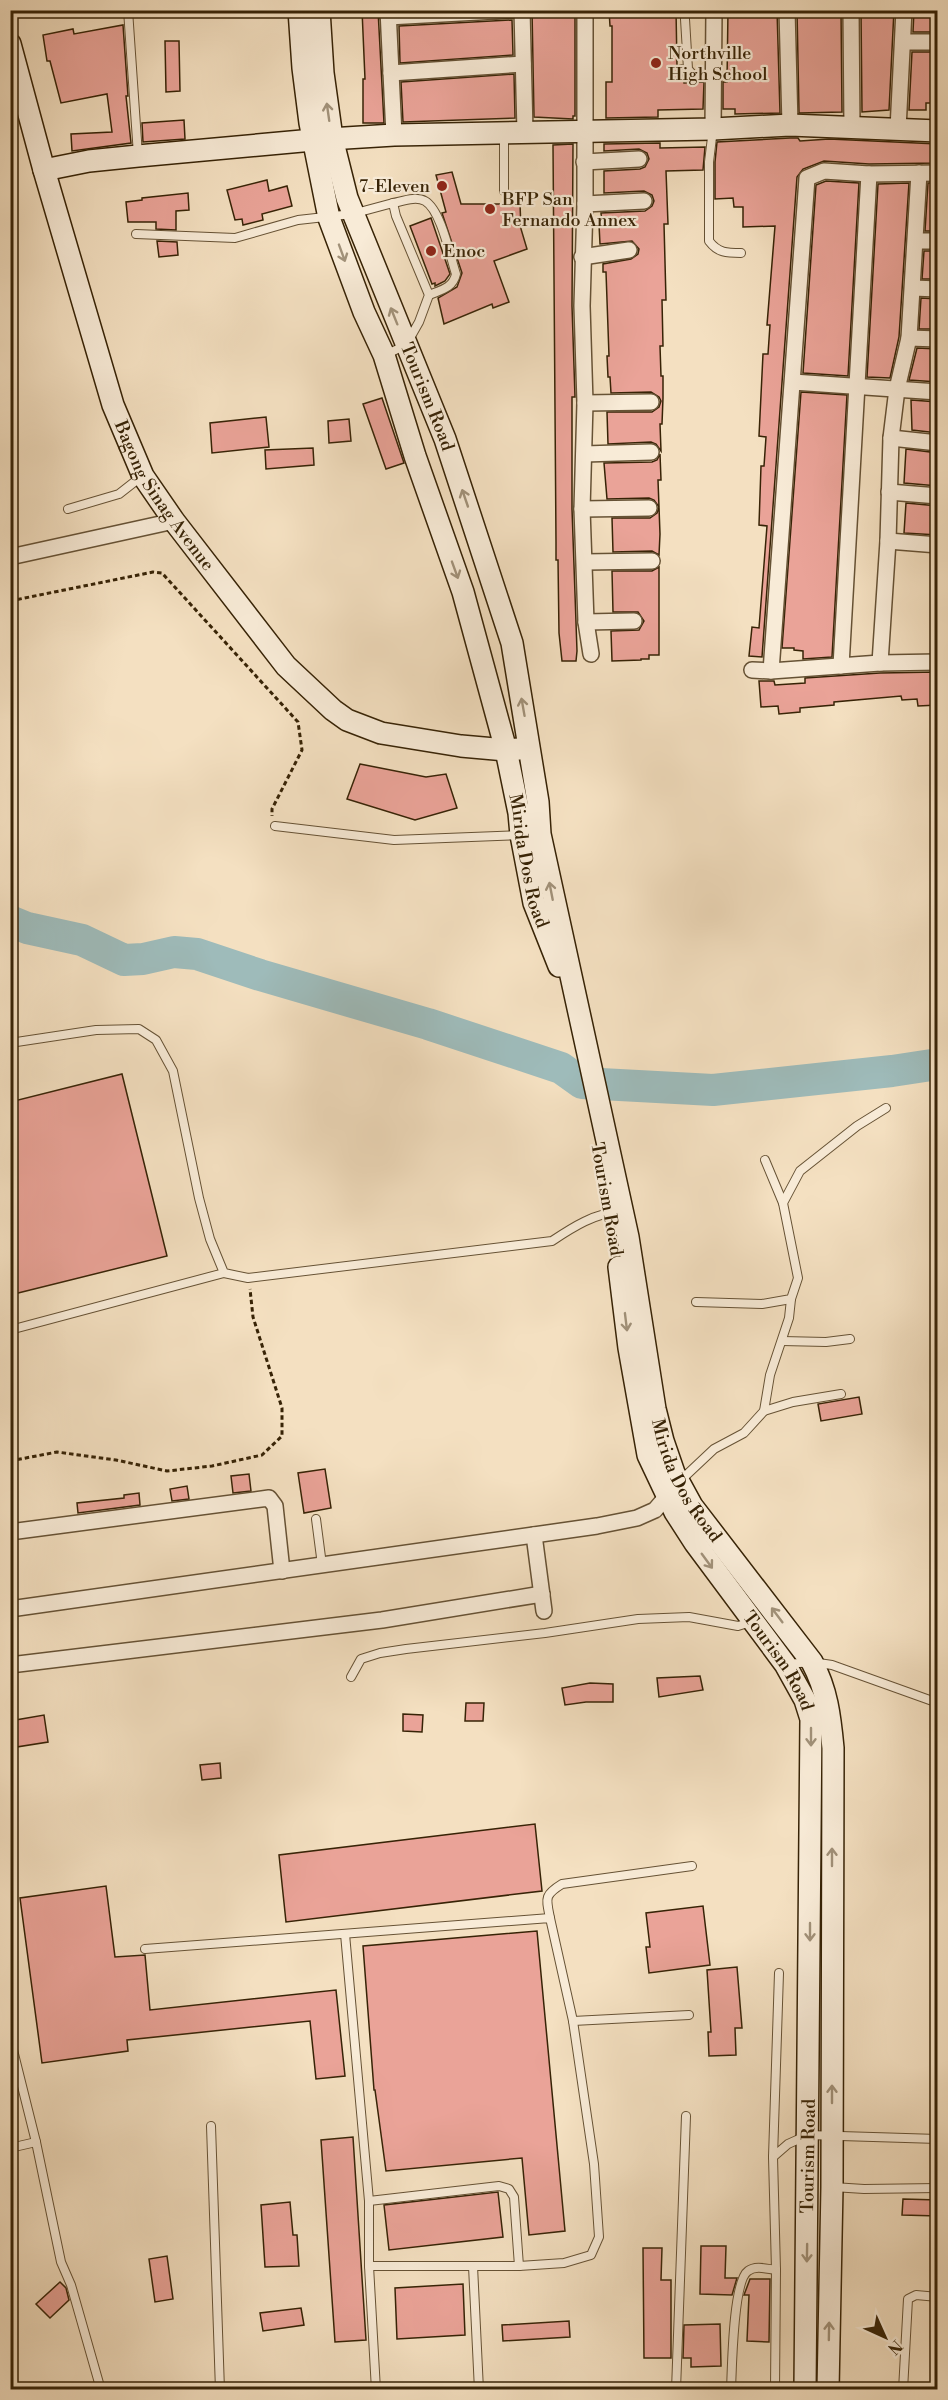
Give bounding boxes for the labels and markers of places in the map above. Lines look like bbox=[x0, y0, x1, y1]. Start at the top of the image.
place label: Northville High School bbox=[668, 42, 768, 86]
marker: Northville High School bbox=[649, 56, 663, 70]
place label: 7-Eleven bbox=[359, 175, 430, 198]
marker: 7-Eleven bbox=[435, 179, 449, 193]
place label: BFP San Fernando Annex bbox=[501, 188, 637, 232]
marker: BFP San Fernando Annex bbox=[483, 202, 497, 216]
place label: Enoc bbox=[443, 240, 485, 263]
marker: Enoc bbox=[424, 244, 438, 258]

